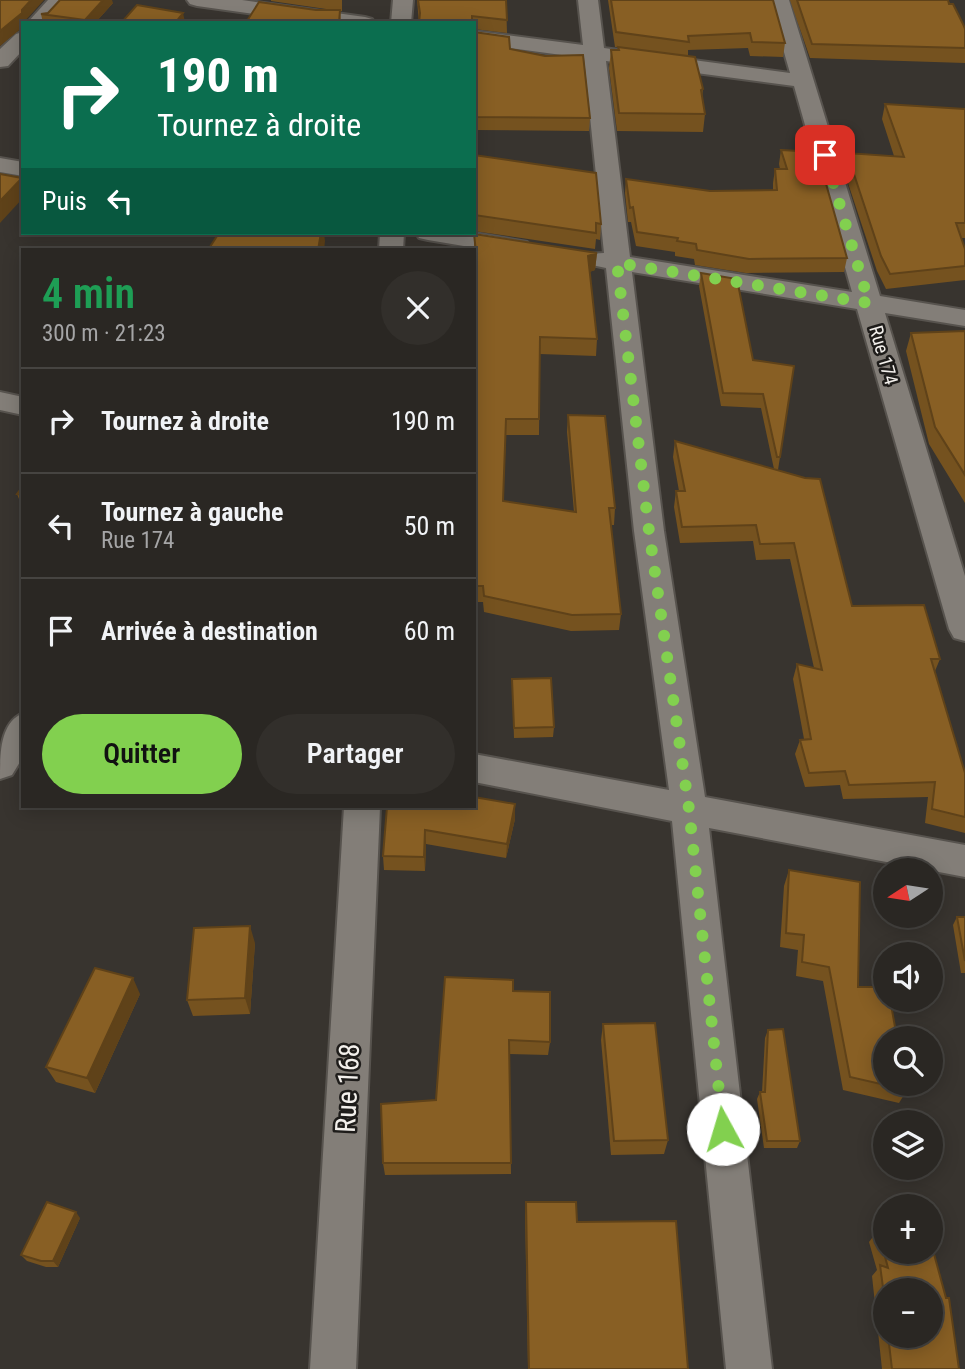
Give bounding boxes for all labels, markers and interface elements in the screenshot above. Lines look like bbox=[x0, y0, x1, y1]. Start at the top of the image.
text: 190 m bbox=[157, 47, 279, 104]
icon: right bbox=[42, 49, 133, 140]
text: Tournez à droite bbox=[157, 106, 361, 144]
pin bbox=[795, 125, 855, 185]
icon: arrive bbox=[806, 136, 844, 174]
icon: left bbox=[101, 182, 139, 220]
text: Puis bbox=[42, 186, 87, 216]
text: 4 min bbox=[42, 269, 135, 318]
button: close bbox=[381, 271, 455, 345]
text: 300 m · 21:23 bbox=[42, 320, 166, 347]
street label: Rue 174 bbox=[864, 323, 903, 387]
icon: right bbox=[42, 402, 80, 440]
text: Tournez à droite bbox=[101, 406, 269, 436]
text: 190 m bbox=[391, 406, 455, 436]
text: Tournez à gauche bbox=[101, 497, 283, 527]
icon: left bbox=[42, 507, 80, 545]
text: 50 m bbox=[404, 511, 455, 541]
text: Rue 174 bbox=[101, 527, 174, 554]
icon: arrive bbox=[42, 612, 80, 650]
text: Arrivée à destination bbox=[101, 616, 318, 646]
text: 60 m bbox=[404, 616, 455, 646]
button: Quitter bbox=[42, 714, 242, 794]
button: Partager bbox=[256, 714, 455, 794]
north arrow bbox=[873, 858, 943, 928]
map controls bbox=[873, 858, 943, 1348]
button: sound bbox=[873, 942, 943, 1012]
button: search bbox=[873, 1026, 943, 1096]
street label: Rue 168 bbox=[329, 1043, 366, 1134]
position arrow bbox=[686, 1092, 760, 1166]
button: layers bbox=[873, 1110, 943, 1180]
button: + bbox=[873, 1194, 943, 1264]
button: − bbox=[873, 1278, 943, 1348]

